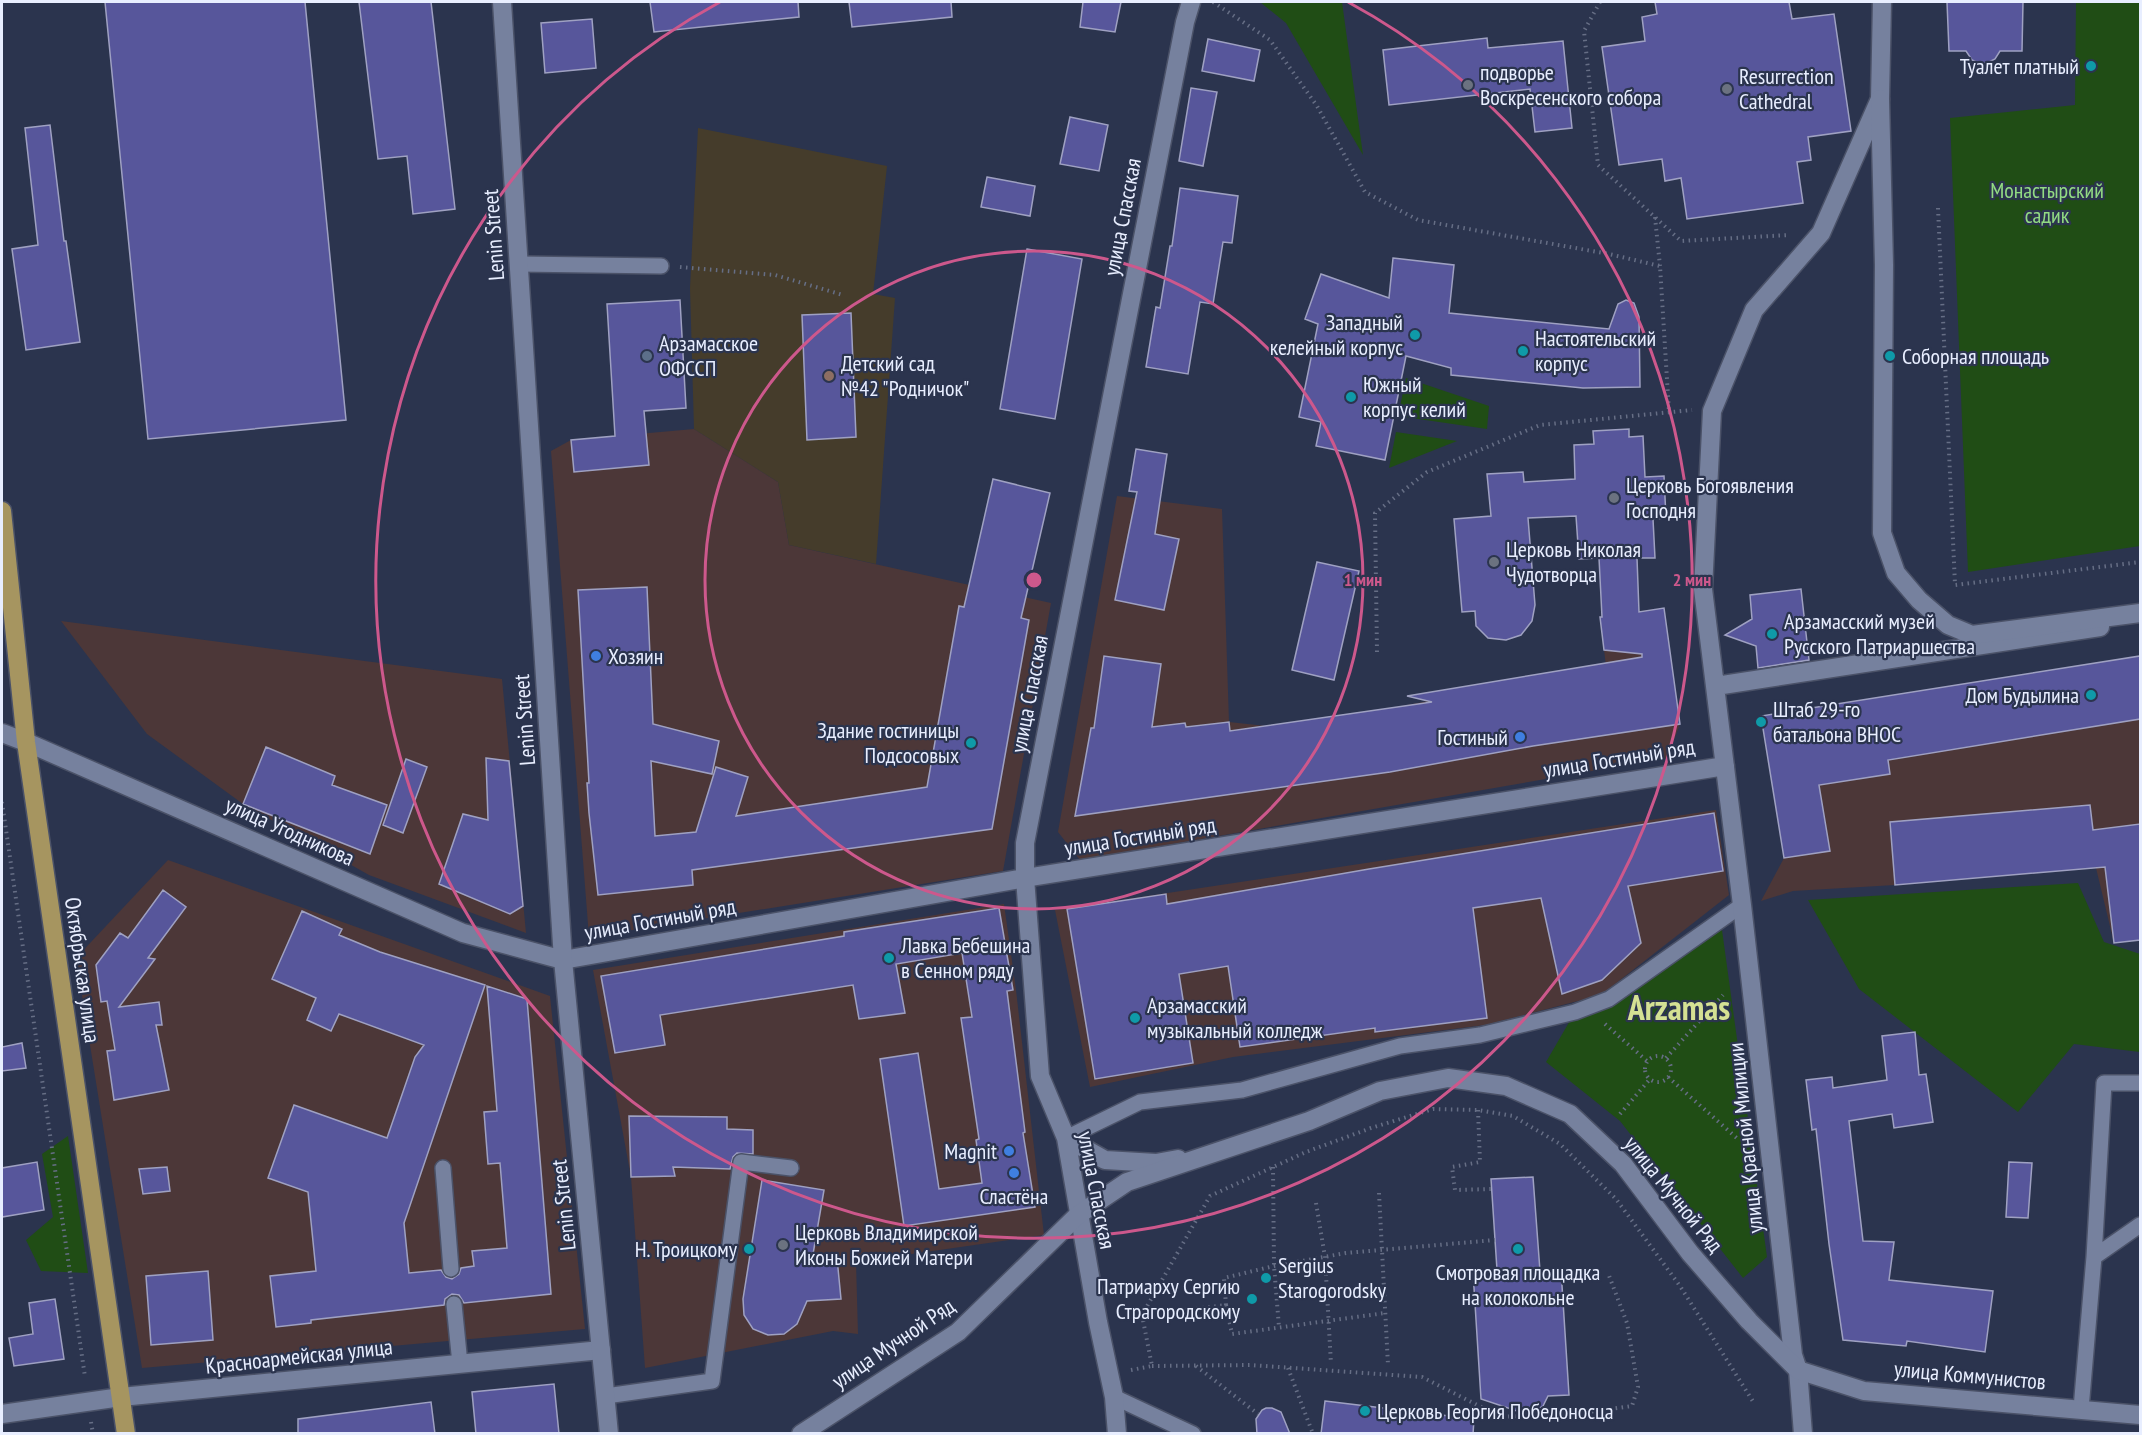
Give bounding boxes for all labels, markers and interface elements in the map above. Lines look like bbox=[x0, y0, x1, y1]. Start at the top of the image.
place label: Туалет платный bbox=[1960, 52, 2079, 80]
place label: подворье Воскресенского собора bbox=[1480, 58, 1661, 111]
marker: Туалет платный bbox=[2084, 59, 2098, 73]
place label: Resurrection Cathedral bbox=[1739, 62, 1834, 115]
marker: подворье Воскресенского собора bbox=[1461, 78, 1475, 92]
marker: Resurrection Cathedral bbox=[1720, 82, 1734, 96]
street label: улица Спасская bbox=[1097, 156, 1147, 278]
park label: Монастырский садик bbox=[1990, 176, 2104, 229]
street label: Lenin Street bbox=[476, 188, 510, 282]
place label: Западный келейный корпус bbox=[1270, 308, 1403, 361]
place label: Настоятельский корпус bbox=[1535, 324, 1656, 377]
marker: Западный келейный корпус bbox=[1408, 328, 1422, 342]
place label: Арзамасское ОФССП bbox=[659, 329, 758, 382]
place label: Соборная площадь bbox=[1902, 342, 2049, 370]
marker: Настоятельский корпус bbox=[1516, 344, 1530, 358]
marker: Арзамасское ОФССП bbox=[640, 349, 654, 363]
place label: Детский сад №42 "Родничок" bbox=[841, 349, 969, 402]
marker: Соборная площадь bbox=[1883, 349, 1897, 363]
marker: Детский сад №42 "Родничок" bbox=[822, 369, 836, 383]
place label: Южный корпус келий bbox=[1363, 370, 1466, 423]
marker: Южный корпус келий bbox=[1344, 390, 1358, 404]
place label: Церковь Богоявления Господня bbox=[1626, 471, 1794, 524]
marker: Церковь Богоявления Господня bbox=[1607, 491, 1621, 505]
place label: Церковь Николая Чудотворца bbox=[1506, 535, 1641, 588]
marker: Церковь Николая Чудотворца bbox=[1487, 555, 1501, 569]
text: 1 мин bbox=[1344, 568, 1382, 591]
text: 2 мин bbox=[1673, 568, 1711, 591]
centre of rings bbox=[1024, 570, 1044, 590]
place label: Арзамасский музей Русского Патриаршества bbox=[1784, 607, 1975, 660]
marker: Арзамасский музей Русского Патриаршества bbox=[1765, 627, 1779, 641]
street label: улица Спасская bbox=[1004, 633, 1054, 755]
place label: Хозяин bbox=[608, 642, 663, 670]
marker: Хозяин bbox=[589, 649, 603, 663]
street label: Lenin Street bbox=[507, 673, 541, 767]
place label: Дом Будылина bbox=[1966, 681, 2079, 709]
marker: Дом Будылина bbox=[2084, 688, 2098, 702]
place label: Штаб 29-го батальона ВНОС bbox=[1773, 695, 1901, 748]
marker: Штаб 29-го батальона ВНОС bbox=[1754, 715, 1768, 729]
place label: Здание гостиницы Подсосовых bbox=[817, 716, 959, 769]
place label: Гостиный bbox=[1437, 723, 1508, 751]
marker: Гостиный bbox=[1513, 730, 1527, 744]
street label: улица Гостиный ряд bbox=[1541, 732, 1697, 784]
marker: Здание гостиницы Подсосовых bbox=[964, 736, 978, 750]
street label: улица Угодникова bbox=[221, 790, 359, 872]
street label: улица Гостиный ряд bbox=[1062, 810, 1218, 862]
street label: улица Гостиный ряд bbox=[582, 892, 738, 946]
street label: Октябрьская улица bbox=[59, 895, 107, 1045]
place label: Лавка Бебешина в Сенном ряду bbox=[900, 931, 1030, 984]
marker: Лавка Бебешина в Сенном ряду bbox=[882, 951, 896, 965]
district label: Arzamas bbox=[1627, 985, 1730, 1029]
place label: Арзамасский музыкальный колледж bbox=[1147, 991, 1323, 1044]
marker: Арзамасский музыкальный колледж bbox=[1128, 1011, 1142, 1025]
street label: улица Красной Милиции bbox=[1721, 1041, 1769, 1235]
street label: улица Спасская bbox=[1072, 1129, 1122, 1251]
street label: улица Мучной Ряд bbox=[1618, 1130, 1730, 1258]
place label: Magnit bbox=[944, 1137, 997, 1165]
marker: Magnit bbox=[1002, 1144, 1016, 1158]
street label: Lenin Street bbox=[544, 1158, 582, 1252]
marker: Сластёна bbox=[1007, 1166, 1021, 1180]
place label: Сластёна bbox=[980, 1182, 1048, 1210]
place label: Церковь Владимирской Иконы Божией Матери bbox=[795, 1218, 978, 1271]
place label: Н. Троицкому bbox=[635, 1235, 738, 1263]
marker: Церковь Владимирской Иконы Божией Матери bbox=[776, 1238, 790, 1252]
marker: Н. Троицкому bbox=[742, 1242, 756, 1256]
marker: Смотровая площадка на колокольне bbox=[1511, 1242, 1525, 1256]
place label: Sergius Starogorodsky bbox=[1278, 1251, 1387, 1304]
place label: Смотровая площадка на колокольне bbox=[1436, 1258, 1600, 1311]
marker: Sergius Starogorodsky bbox=[1259, 1271, 1273, 1285]
place label: Патриарху Сергию Страгородскому bbox=[1097, 1272, 1241, 1325]
street label: улица Мучной Ряд bbox=[826, 1291, 960, 1394]
marker: Патриарху Сергию Страгородскому bbox=[1245, 1292, 1259, 1306]
street label: Красноармейская улица bbox=[204, 1332, 394, 1380]
street label: улица Коммунистов bbox=[1893, 1354, 2047, 1396]
place label: Церковь Георгия Победоносца bbox=[1377, 1397, 1614, 1425]
marker: Церковь Георгия Победоносца bbox=[1358, 1404, 1372, 1418]

